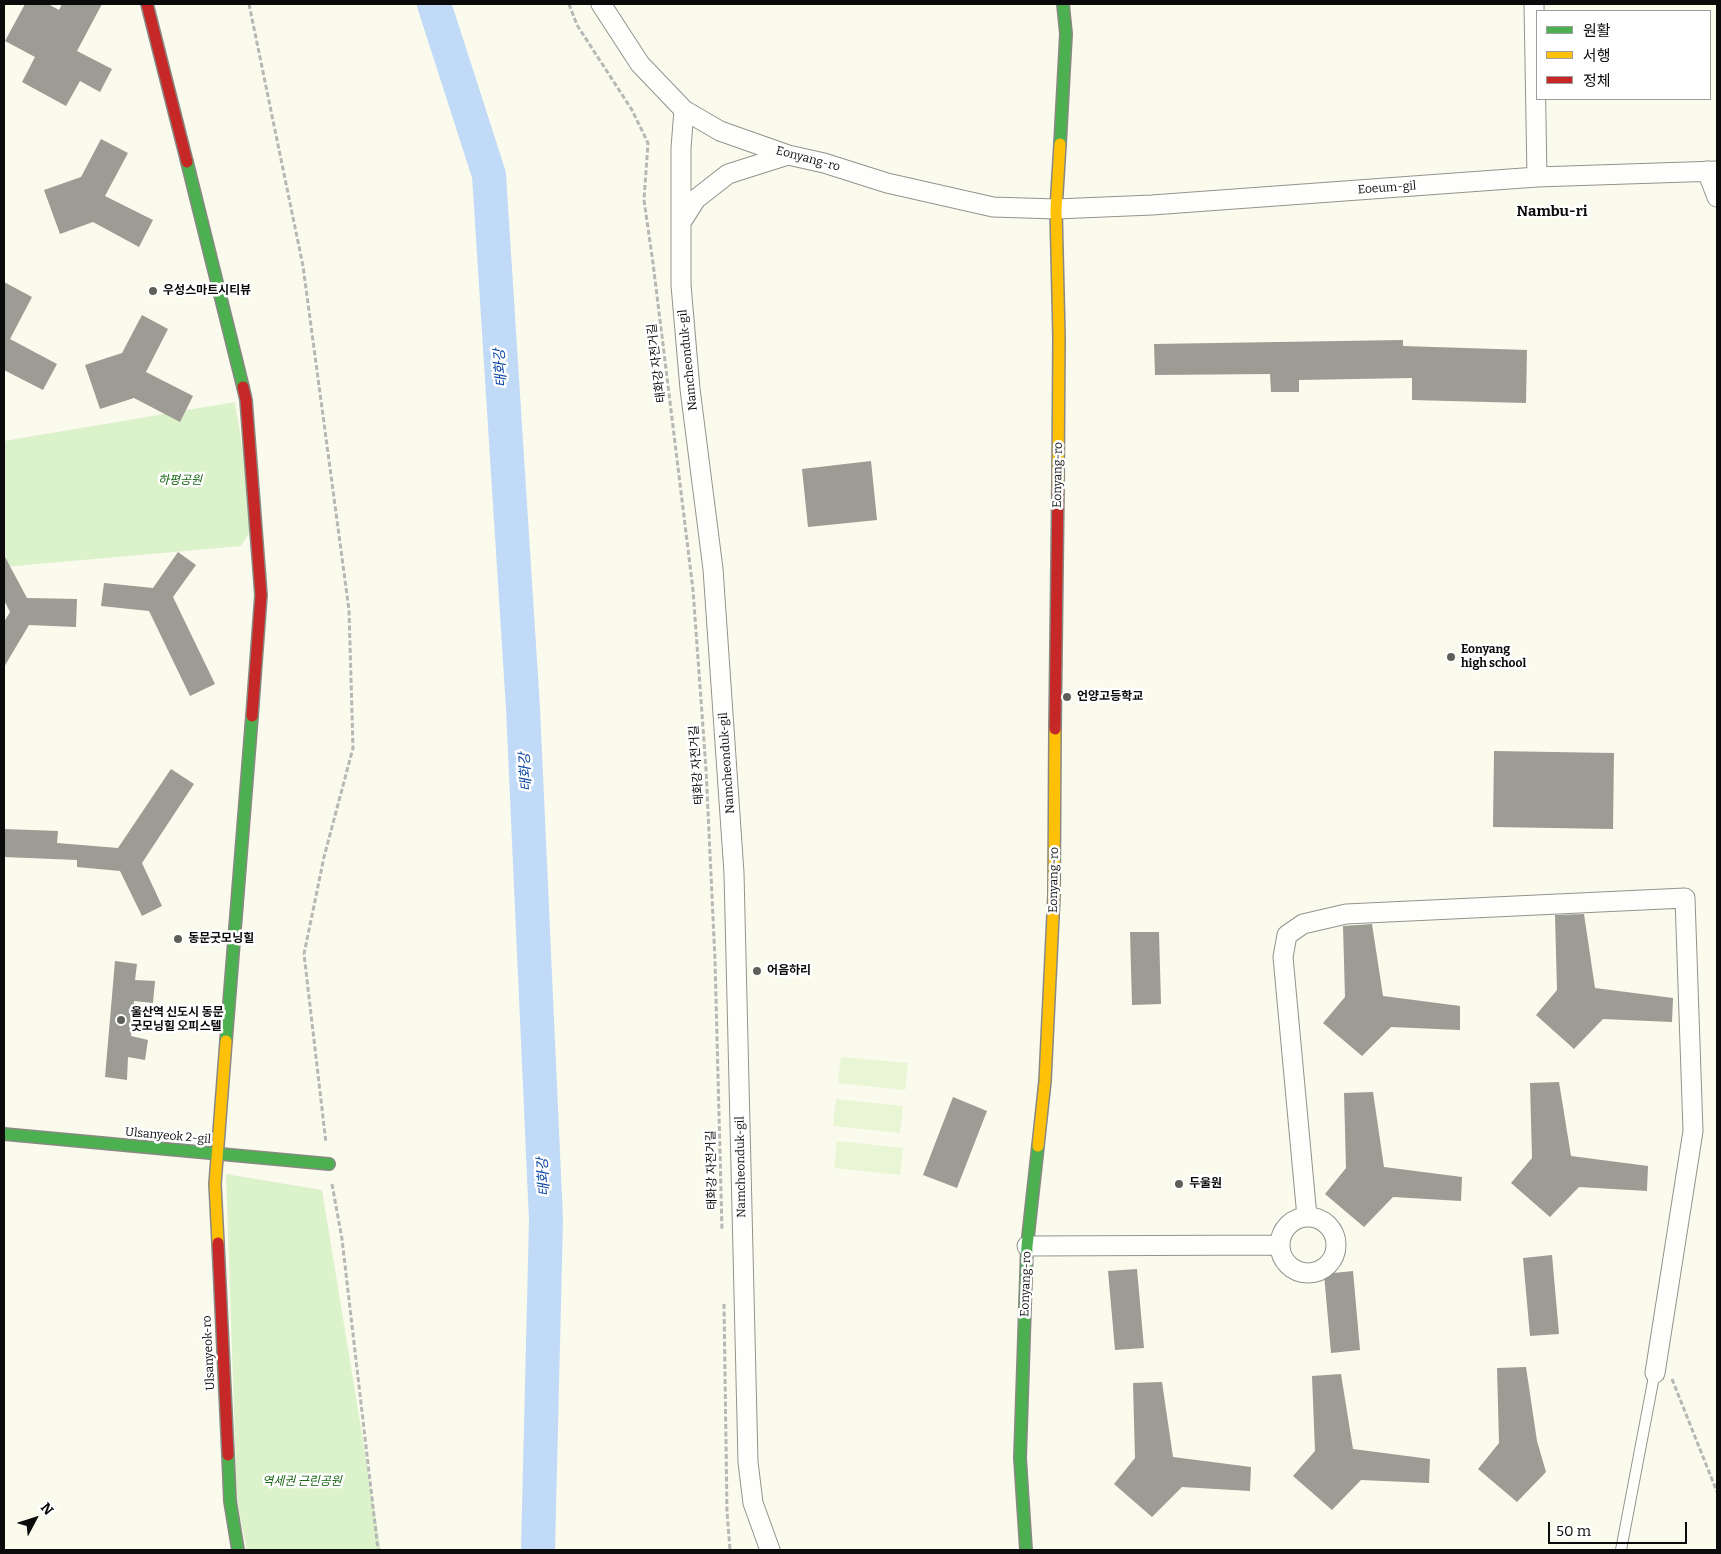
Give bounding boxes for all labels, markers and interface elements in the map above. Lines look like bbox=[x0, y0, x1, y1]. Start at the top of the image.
legend bbox=[1536, 10, 1711, 100]
text: 원활 bbox=[1583, 22, 1611, 40]
text: 서행 bbox=[1583, 47, 1611, 65]
text: 정체 bbox=[1583, 72, 1611, 90]
street label: Eonyang-ro bbox=[774, 144, 842, 174]
street label: Eoeum-gil bbox=[1357, 179, 1417, 197]
district label: Nambu-ri bbox=[1517, 203, 1587, 221]
place label: 우성스마트시티뷰 bbox=[163, 284, 251, 298]
marker: 우성스마트시티뷰 bbox=[147, 285, 159, 297]
street label: Namcheonduk-gil bbox=[676, 309, 700, 411]
street label: 태화강 자전거길 bbox=[645, 323, 669, 403]
water label: 태화강 bbox=[491, 348, 511, 388]
street label: Eonyang-ro bbox=[1050, 442, 1066, 508]
park label: 하평공원 bbox=[158, 474, 202, 488]
place label: Eonyang high school bbox=[1461, 643, 1526, 671]
marker: Eonyang high school bbox=[1445, 651, 1457, 663]
place label: 언양고등학교 bbox=[1077, 690, 1143, 704]
marker: 언양고등학교 bbox=[1061, 691, 1073, 703]
street label: Namcheonduk-gil bbox=[716, 712, 738, 814]
street label: 태화강 자전거길 bbox=[687, 725, 707, 805]
water label: 태화강 bbox=[517, 752, 535, 792]
street label: Eonyang-ro bbox=[1046, 847, 1062, 913]
place label: 동문굿모닝힐 bbox=[188, 932, 254, 946]
marker: 동문굿모닝힐 bbox=[172, 933, 184, 945]
place label: 어음하리 bbox=[767, 964, 811, 978]
marker: 어음하리 bbox=[751, 965, 763, 977]
place label: 울산역 신도시 동문 굿모닝힐 오피스텔 bbox=[131, 1006, 224, 1034]
marker: 울산역 신도시 동문 굿모닝힐 오피스텔 bbox=[115, 1014, 127, 1026]
street label: Namcheonduk-gil bbox=[733, 1116, 749, 1218]
street label: Ulsanyeok 2-gil bbox=[124, 1125, 212, 1147]
street label: 태화강 자전거길 bbox=[704, 1130, 720, 1210]
water label: 태화강 bbox=[535, 1157, 553, 1197]
place label: 두울원 bbox=[1189, 1177, 1222, 1191]
marker: 두울원 bbox=[1173, 1178, 1185, 1190]
street label: Eonyang-ro bbox=[1018, 1251, 1034, 1317]
street label: Ulsanyeok-ro bbox=[200, 1315, 218, 1391]
park label: 역세권 근린공원 bbox=[262, 1475, 342, 1489]
north arrow bbox=[10, 1494, 60, 1544]
text: N bbox=[37, 1499, 57, 1519]
scale bar bbox=[1551, 1512, 1690, 1544]
text: 50 m bbox=[1556, 1522, 1591, 1540]

